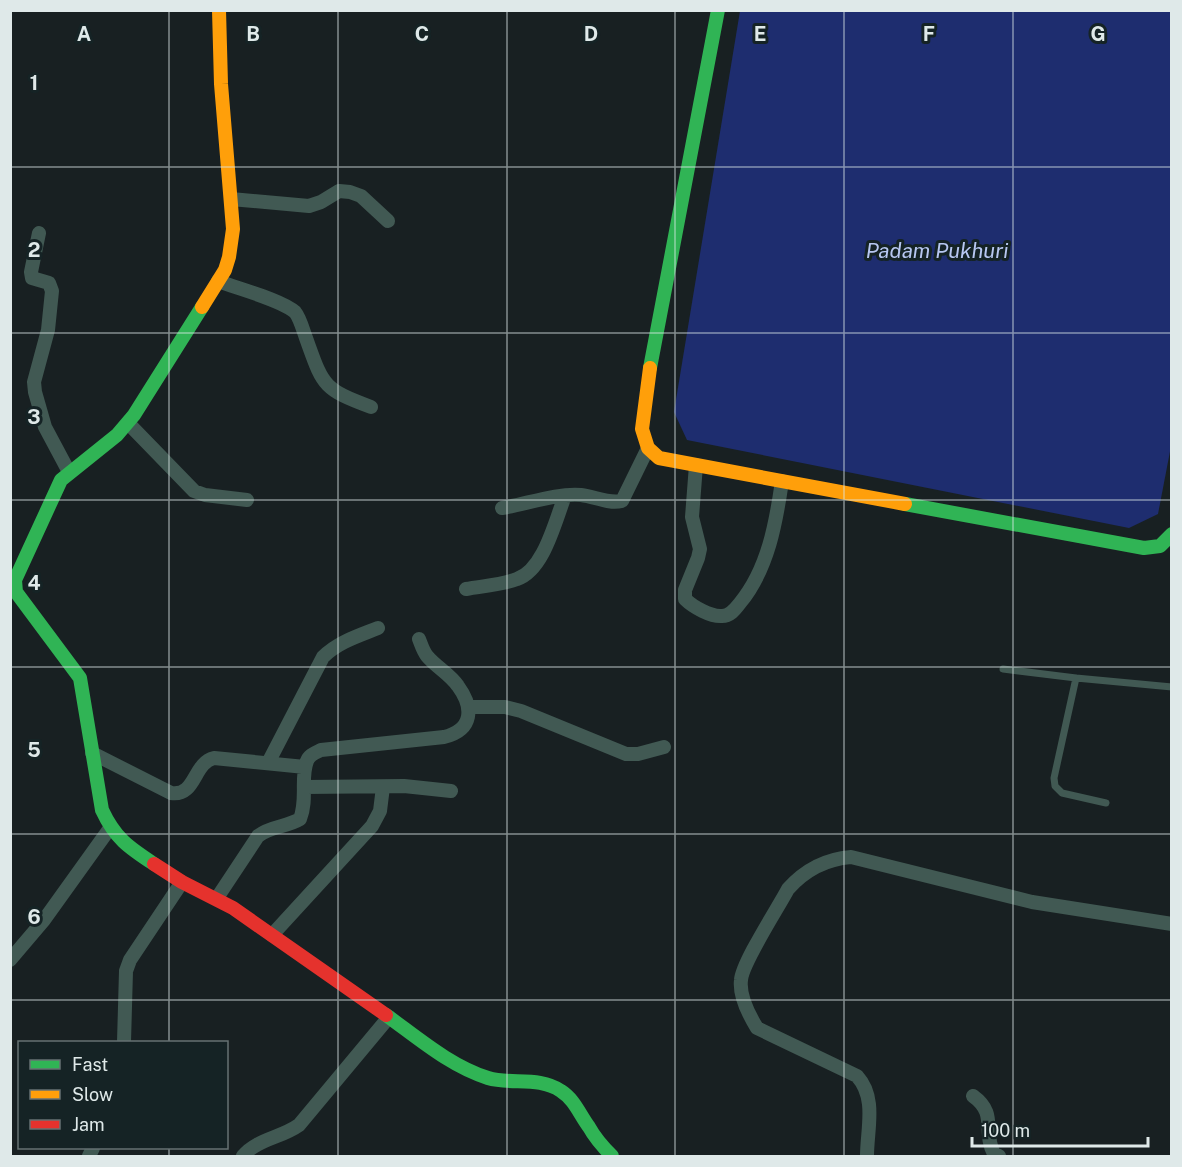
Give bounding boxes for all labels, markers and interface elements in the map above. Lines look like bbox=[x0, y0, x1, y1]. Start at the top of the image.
text: A bbox=[77, 22, 91, 46]
text: B bbox=[246, 22, 260, 46]
text: C bbox=[415, 22, 429, 46]
text: D bbox=[584, 22, 598, 46]
text: E bbox=[754, 22, 766, 46]
text: F bbox=[923, 22, 935, 46]
text: G bbox=[1090, 22, 1106, 46]
text: 1 bbox=[30, 71, 38, 95]
text: 2 bbox=[28, 238, 40, 262]
water label: Padam Pukhuri bbox=[866, 238, 1008, 263]
text: 3 bbox=[27, 405, 41, 429]
text: 4 bbox=[27, 571, 41, 595]
text: 5 bbox=[27, 738, 41, 762]
text: 6 bbox=[27, 905, 41, 929]
legend bbox=[18, 1041, 228, 1149]
text: Fast bbox=[72, 1054, 108, 1075]
text: Slow bbox=[72, 1084, 113, 1105]
scale bar bbox=[972, 1110, 1148, 1148]
text: Jam bbox=[72, 1114, 105, 1135]
text: 100 m bbox=[981, 1120, 1030, 1141]

